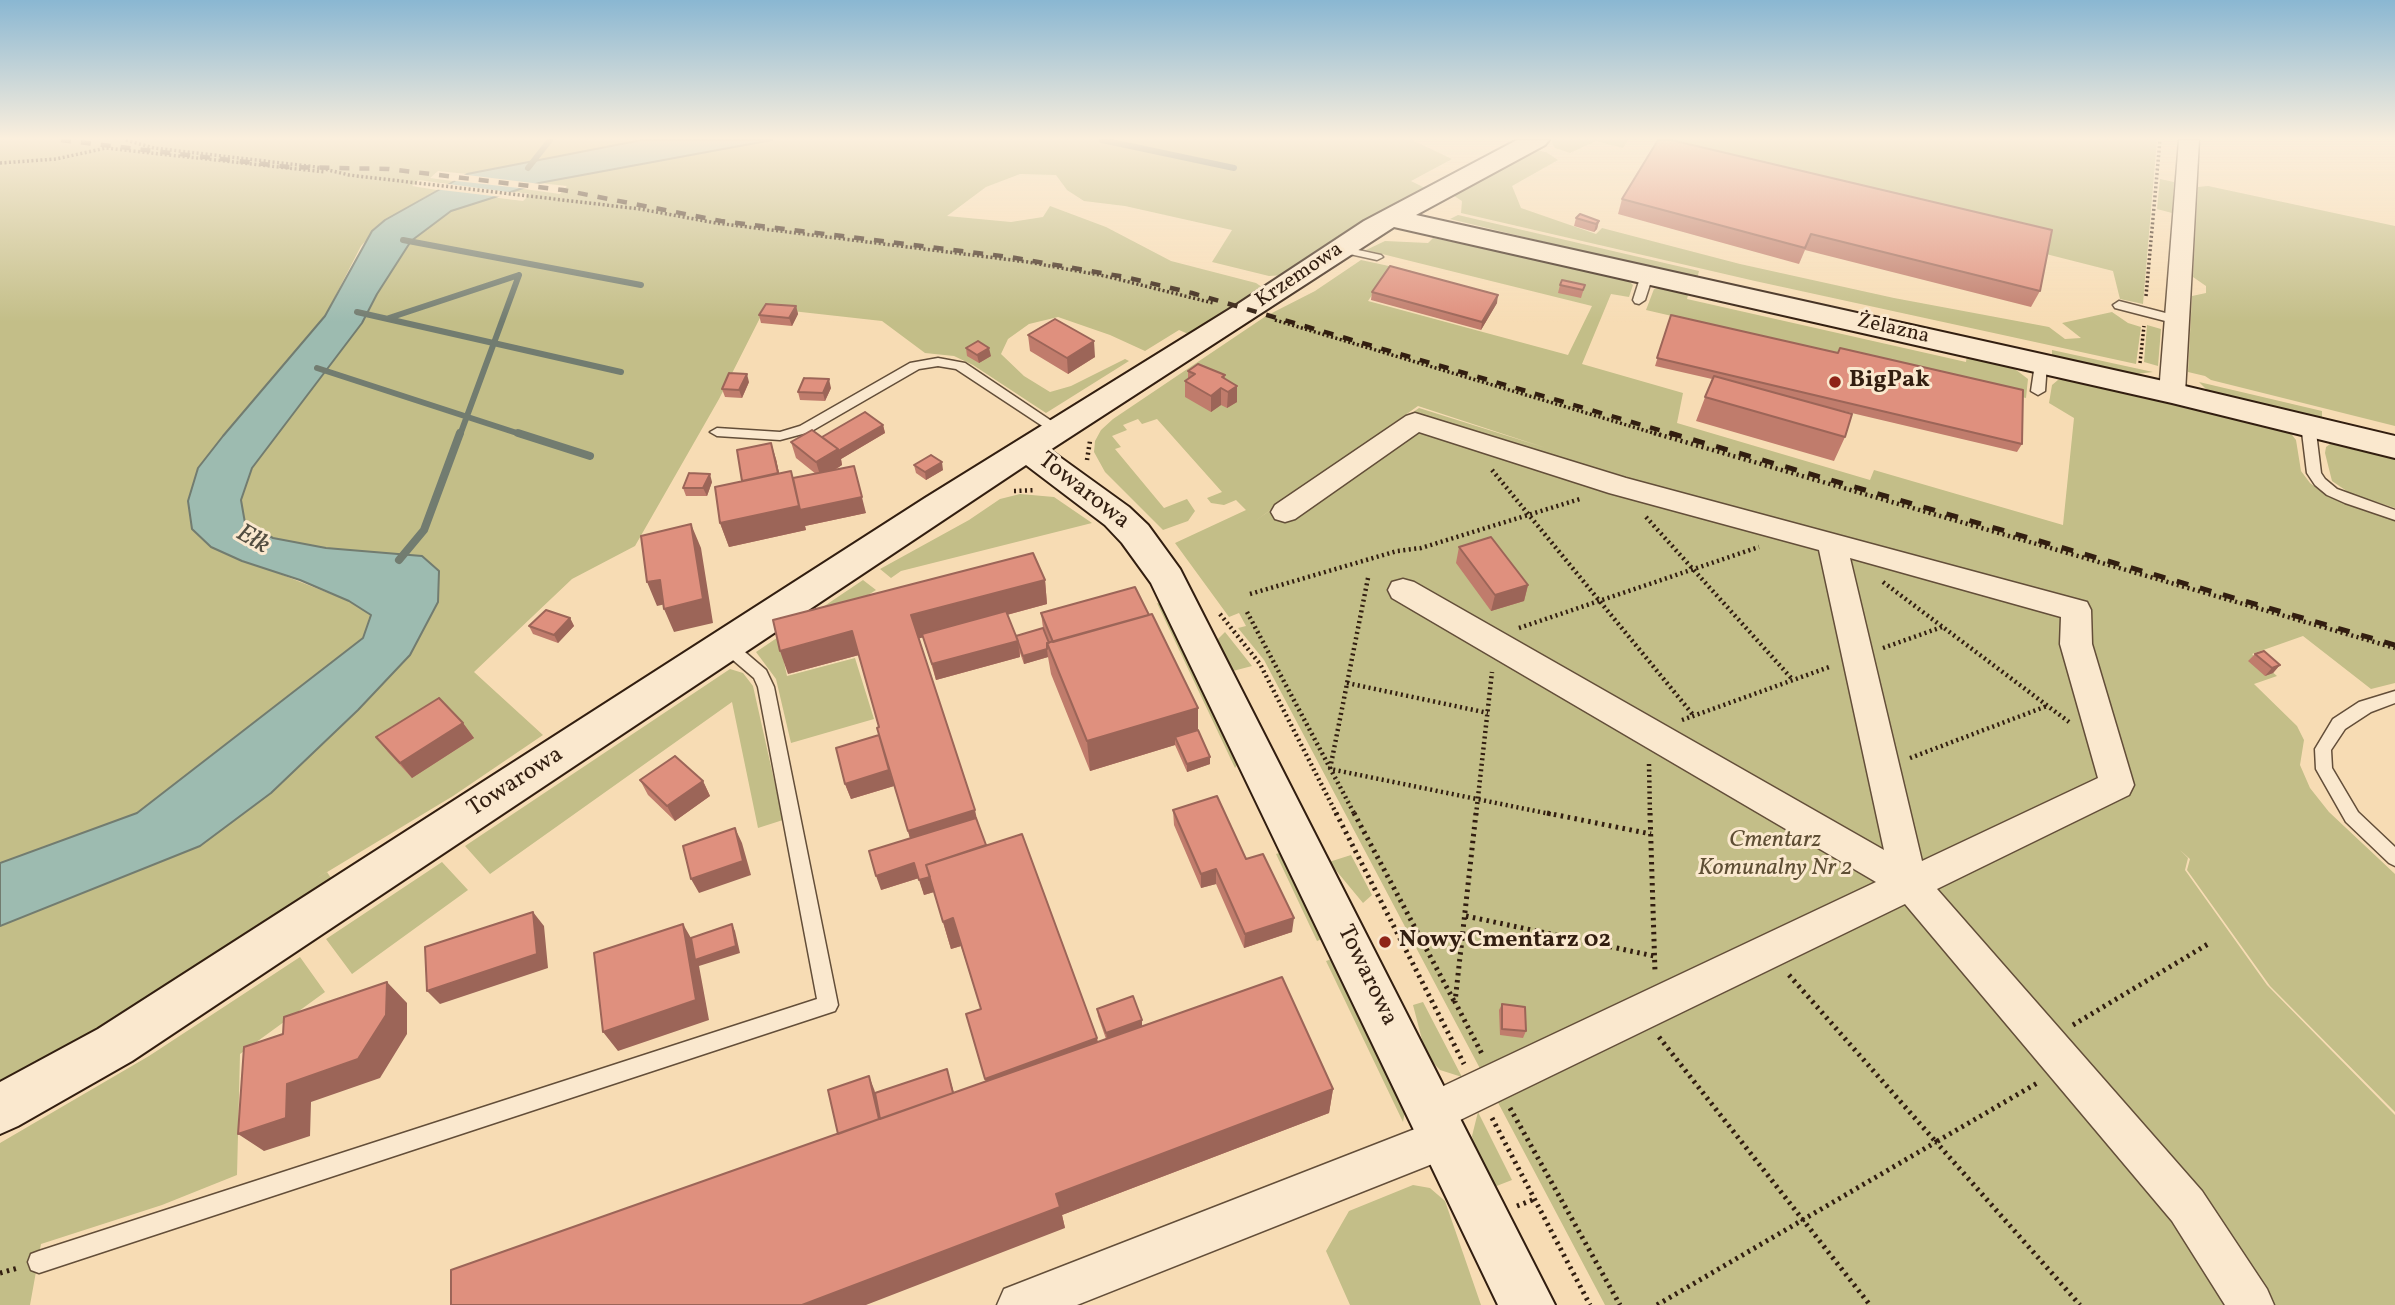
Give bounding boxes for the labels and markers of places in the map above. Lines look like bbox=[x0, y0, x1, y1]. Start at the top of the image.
place label: BigPak bbox=[1849, 368, 1930, 396]
marker: BigPak bbox=[1827, 374, 1843, 390]
place label: Nowy Cmentarz 02 bbox=[1399, 928, 1611, 956]
marker: Nowy Cmentarz 02 bbox=[1377, 934, 1393, 950]

